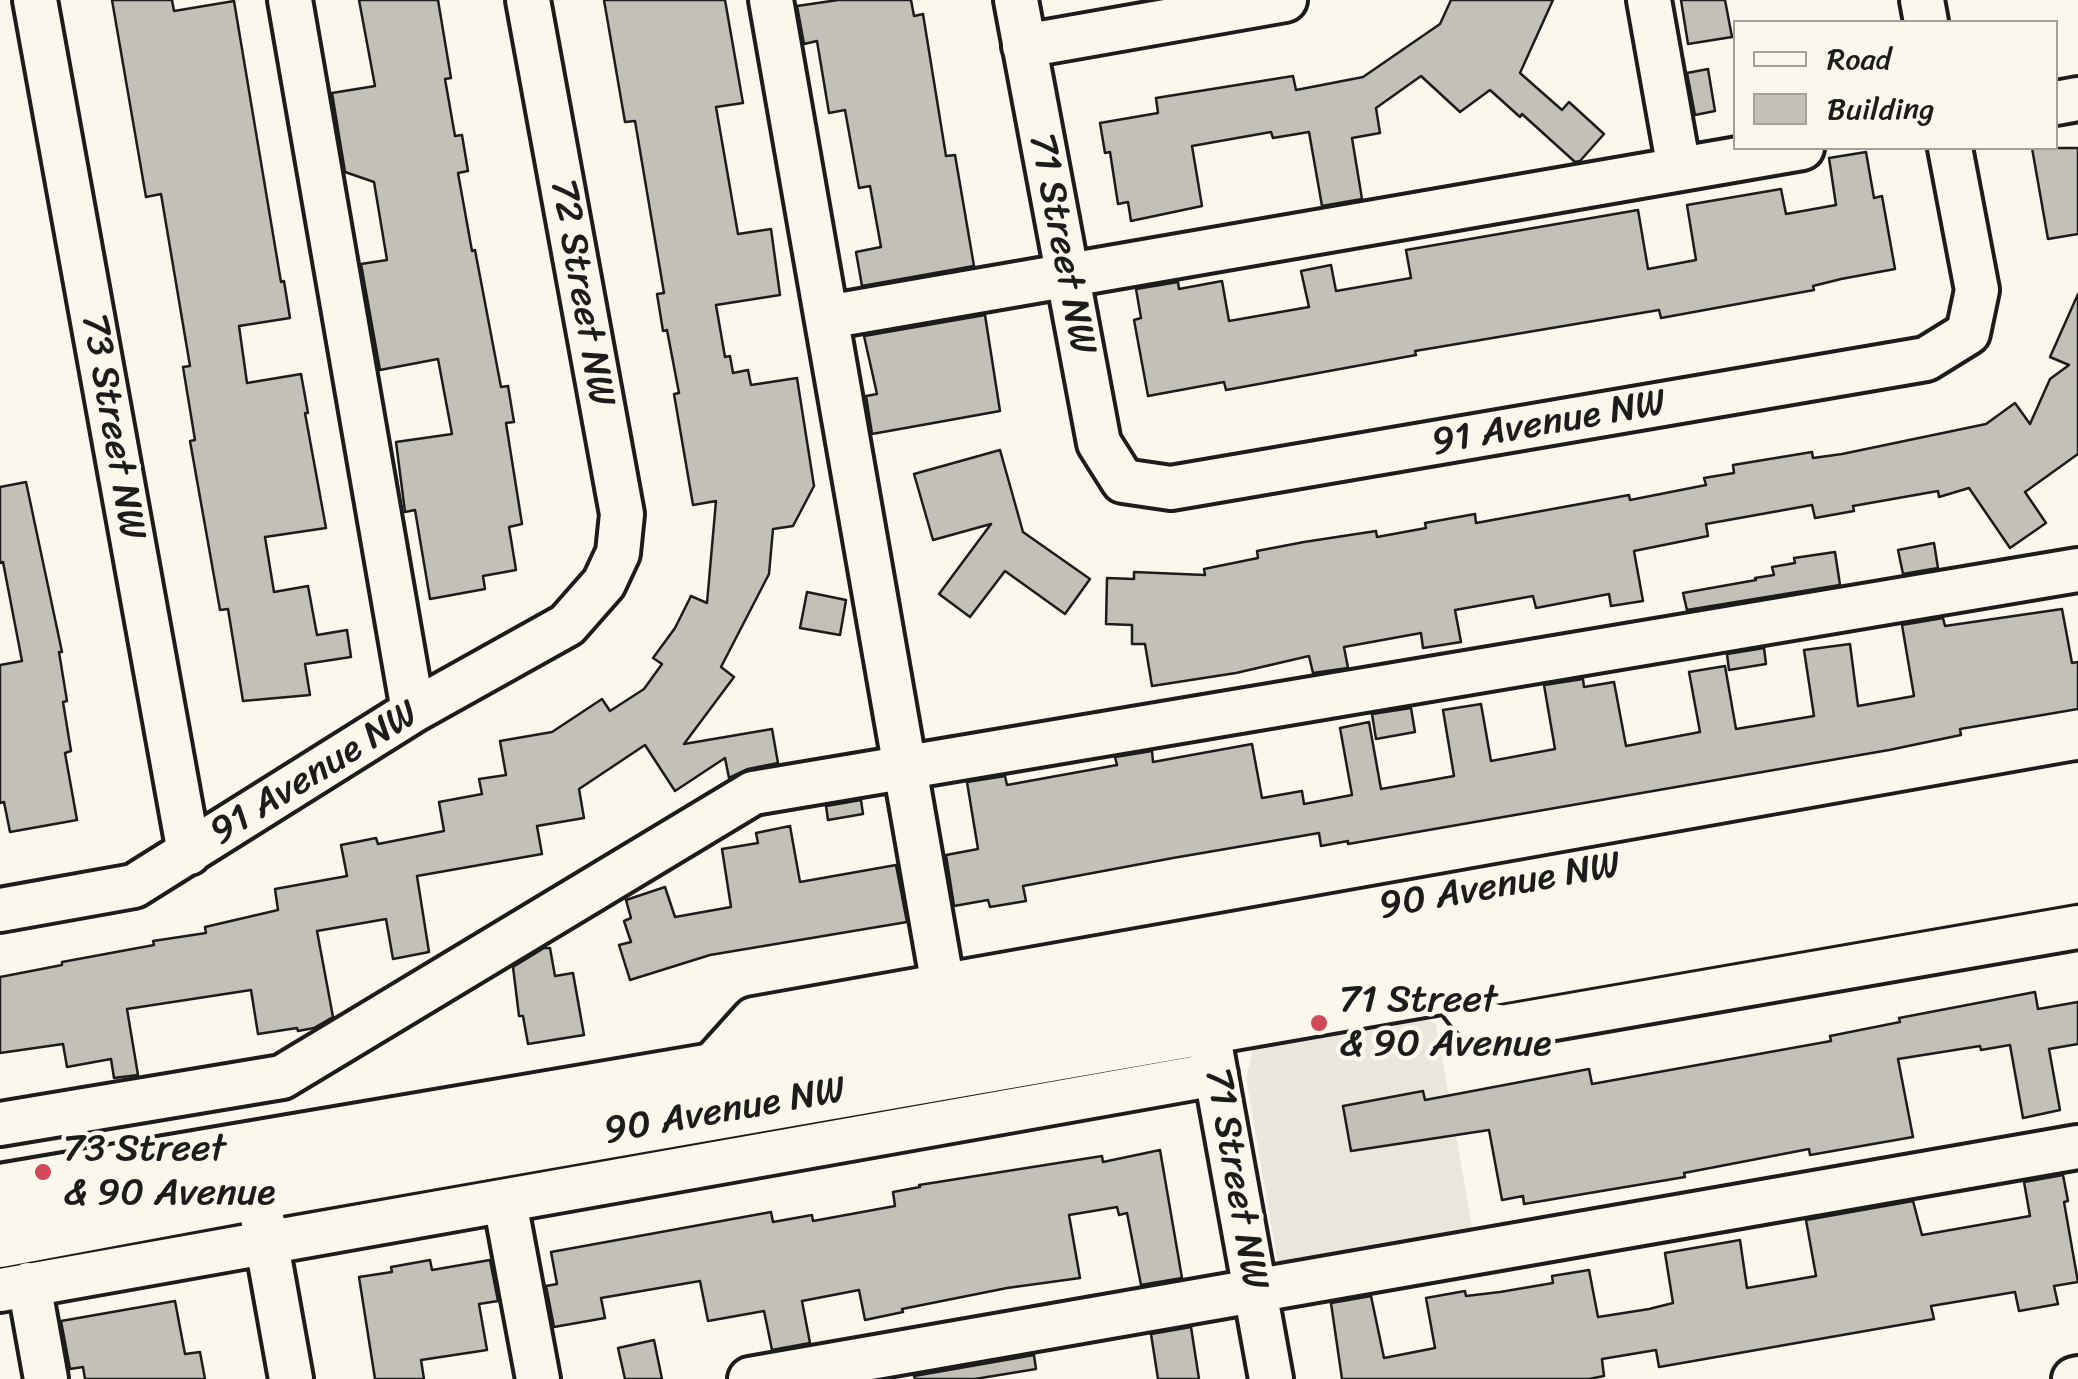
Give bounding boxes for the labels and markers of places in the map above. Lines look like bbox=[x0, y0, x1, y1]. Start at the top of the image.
place label: 71 Street & 90 Avenue bbox=[1339, 978, 1551, 1068]
marker: 71 Street & 90 Avenue bbox=[1308, 1012, 1330, 1034]
place label: 73 Street & 90 Avenue bbox=[63, 1127, 275, 1216]
marker: 73 Street & 90 Avenue bbox=[32, 1161, 54, 1183]

